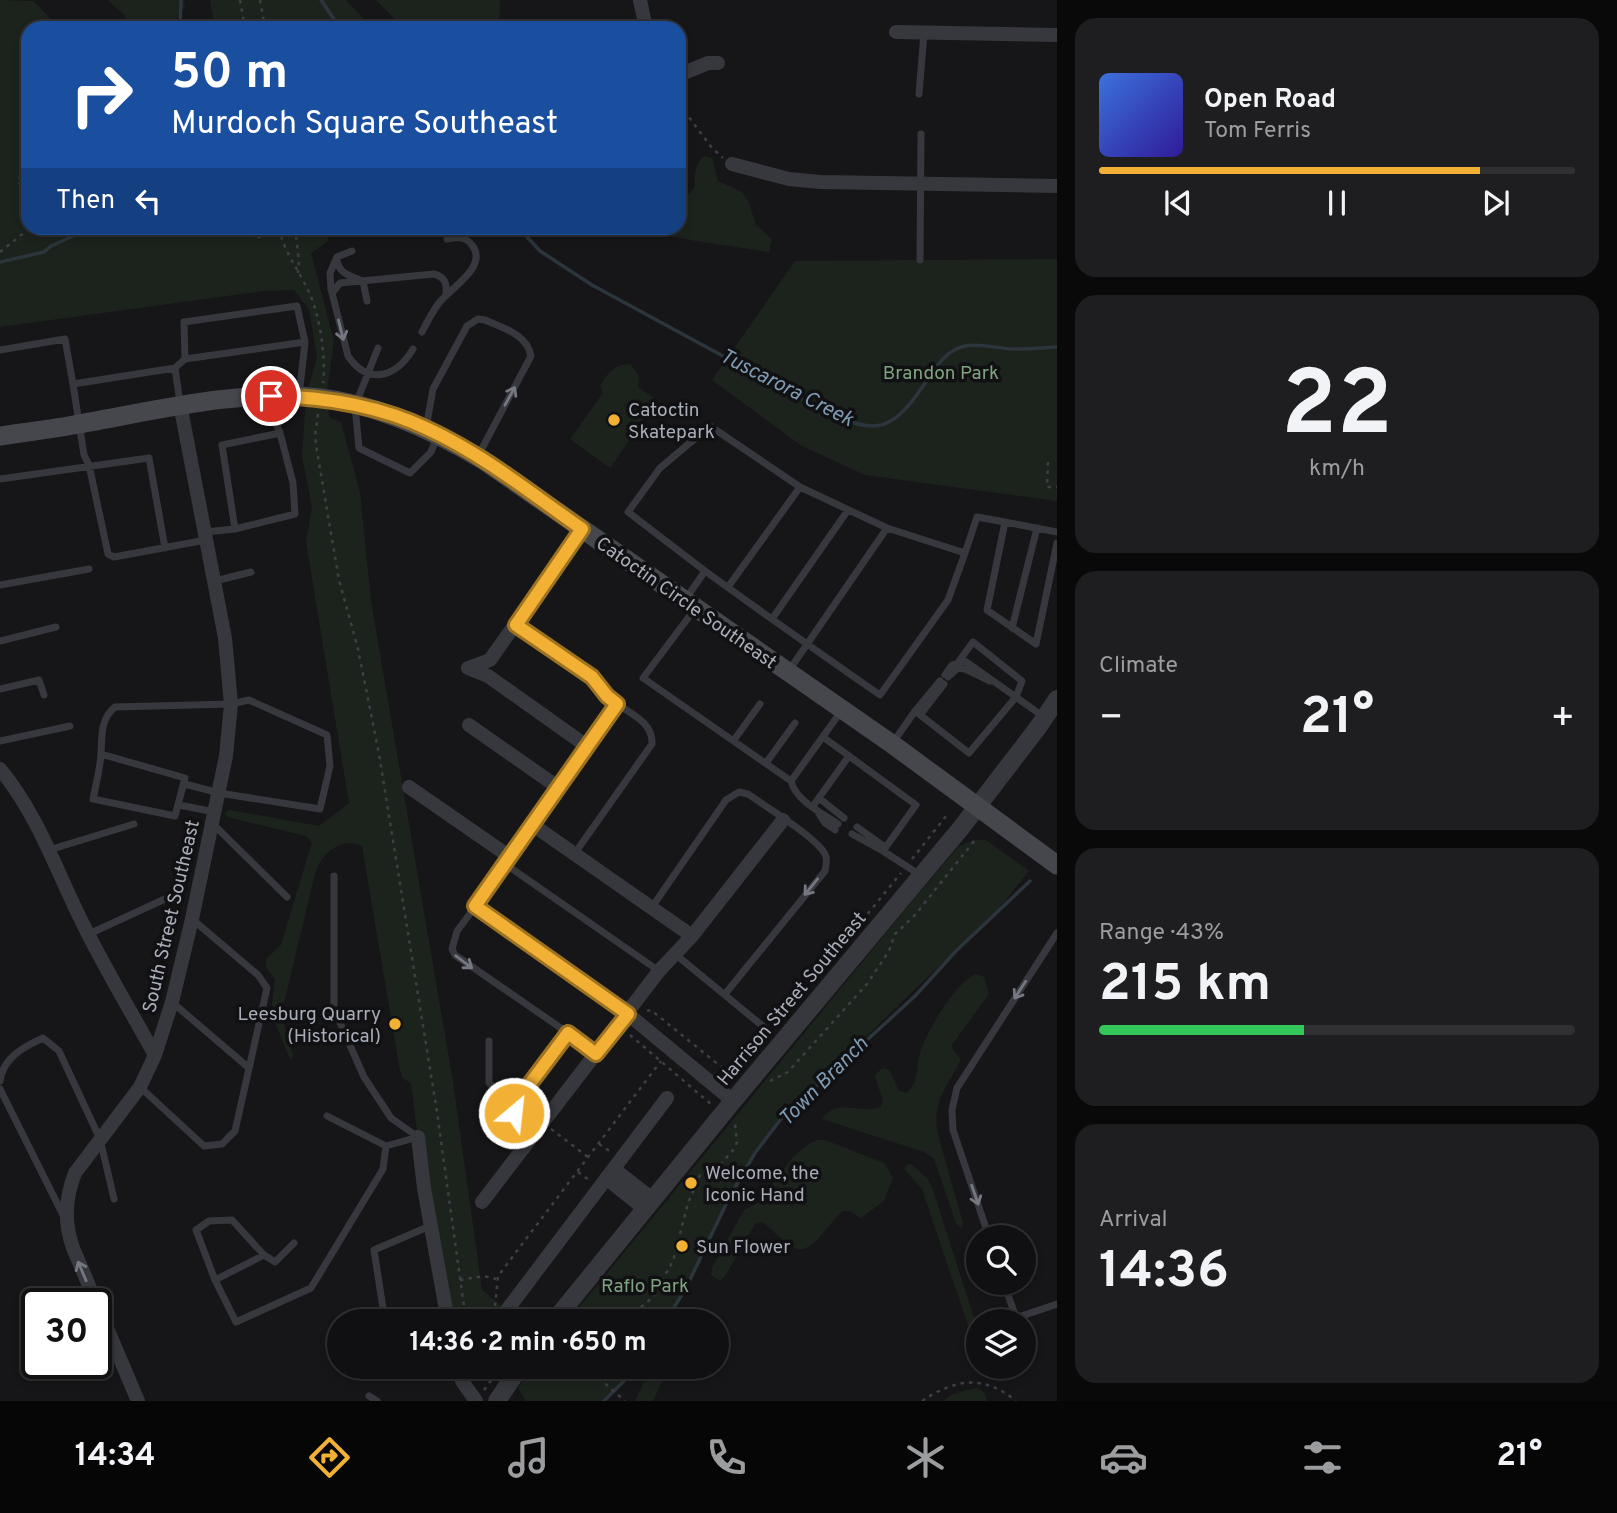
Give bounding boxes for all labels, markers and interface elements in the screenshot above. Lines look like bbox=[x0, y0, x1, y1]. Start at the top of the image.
text: 50 m bbox=[171, 44, 288, 106]
icon: right bbox=[56, 49, 147, 140]
text: Open Road bbox=[1204, 84, 1336, 117]
text: Murdoch Square Southeast bbox=[171, 105, 558, 145]
text: Tom Ferris bbox=[1204, 117, 1311, 146]
icon: left bbox=[129, 182, 167, 220]
icon: previous bbox=[1159, 184, 1197, 222]
icon: pause bbox=[1318, 184, 1356, 222]
icon: next bbox=[1477, 184, 1515, 222]
text: Then bbox=[56, 185, 115, 218]
one-way arrow bbox=[335, 318, 349, 341]
water label: Tuscarora Creek bbox=[715, 343, 858, 434]
text: 22 bbox=[1281, 352, 1393, 467]
park label: Brandon Park bbox=[883, 362, 999, 386]
pin bbox=[241, 366, 301, 426]
icon: arrive bbox=[252, 377, 290, 415]
one-way arrow bbox=[504, 386, 517, 407]
place label: Catoctin Skatepark bbox=[628, 399, 715, 445]
marker: Catoctin Skatepark bbox=[606, 412, 622, 428]
text: km/h bbox=[1309, 455, 1365, 484]
street label: Catoctin Circle Southeast bbox=[591, 532, 781, 675]
text: Climate bbox=[1099, 652, 1178, 681]
text: 21° bbox=[1300, 686, 1374, 752]
text: − bbox=[1099, 695, 1124, 744]
text: + bbox=[1550, 695, 1575, 744]
street label: South Street Southeast bbox=[138, 818, 206, 1015]
one-way arrow bbox=[804, 878, 819, 896]
street label: Harrison Street Southeast bbox=[713, 907, 872, 1091]
text: Range · 43% bbox=[1099, 919, 1224, 948]
text: 215 km bbox=[1099, 953, 1271, 1019]
one-way arrow bbox=[454, 954, 473, 969]
one-way arrow bbox=[1013, 980, 1027, 999]
place label: Leesburg Quarry (Historical) bbox=[237, 1003, 381, 1049]
marker: Leesburg Quarry (Historical) bbox=[387, 1016, 403, 1032]
water label: Town Branch bbox=[773, 1031, 875, 1133]
position arrow bbox=[477, 1076, 551, 1150]
place label: Welcome, the Iconic Hand bbox=[705, 1162, 819, 1208]
marker: Welcome, the Iconic Hand bbox=[683, 1175, 699, 1191]
one-way arrow bbox=[970, 1183, 982, 1205]
text: Arrival bbox=[1099, 1206, 1168, 1235]
map controls bbox=[966, 1225, 1036, 1379]
button: search bbox=[966, 1225, 1036, 1295]
place label: Sun Flower bbox=[696, 1236, 791, 1260]
marker: Sun Flower bbox=[674, 1238, 690, 1254]
text: 14:36 bbox=[1099, 1240, 1229, 1306]
one-way arrow bbox=[75, 1260, 88, 1282]
park label: Raflo Park bbox=[601, 1275, 689, 1299]
speed limit sign: 30 bbox=[21, 1288, 112, 1379]
button: layers bbox=[966, 1309, 1036, 1379]
text: 14:36 · 2 min · 650 m bbox=[409, 1327, 647, 1360]
icon: directions bbox=[305, 1433, 354, 1482]
icon: music bbox=[504, 1433, 553, 1482]
icon: phone bbox=[702, 1433, 751, 1482]
icon: climate bbox=[901, 1433, 950, 1482]
icon: car bbox=[1099, 1433, 1148, 1482]
icon: filters bbox=[1298, 1433, 1347, 1482]
text: 14:34 bbox=[75, 1437, 156, 1477]
text: 21° bbox=[1497, 1437, 1542, 1477]

